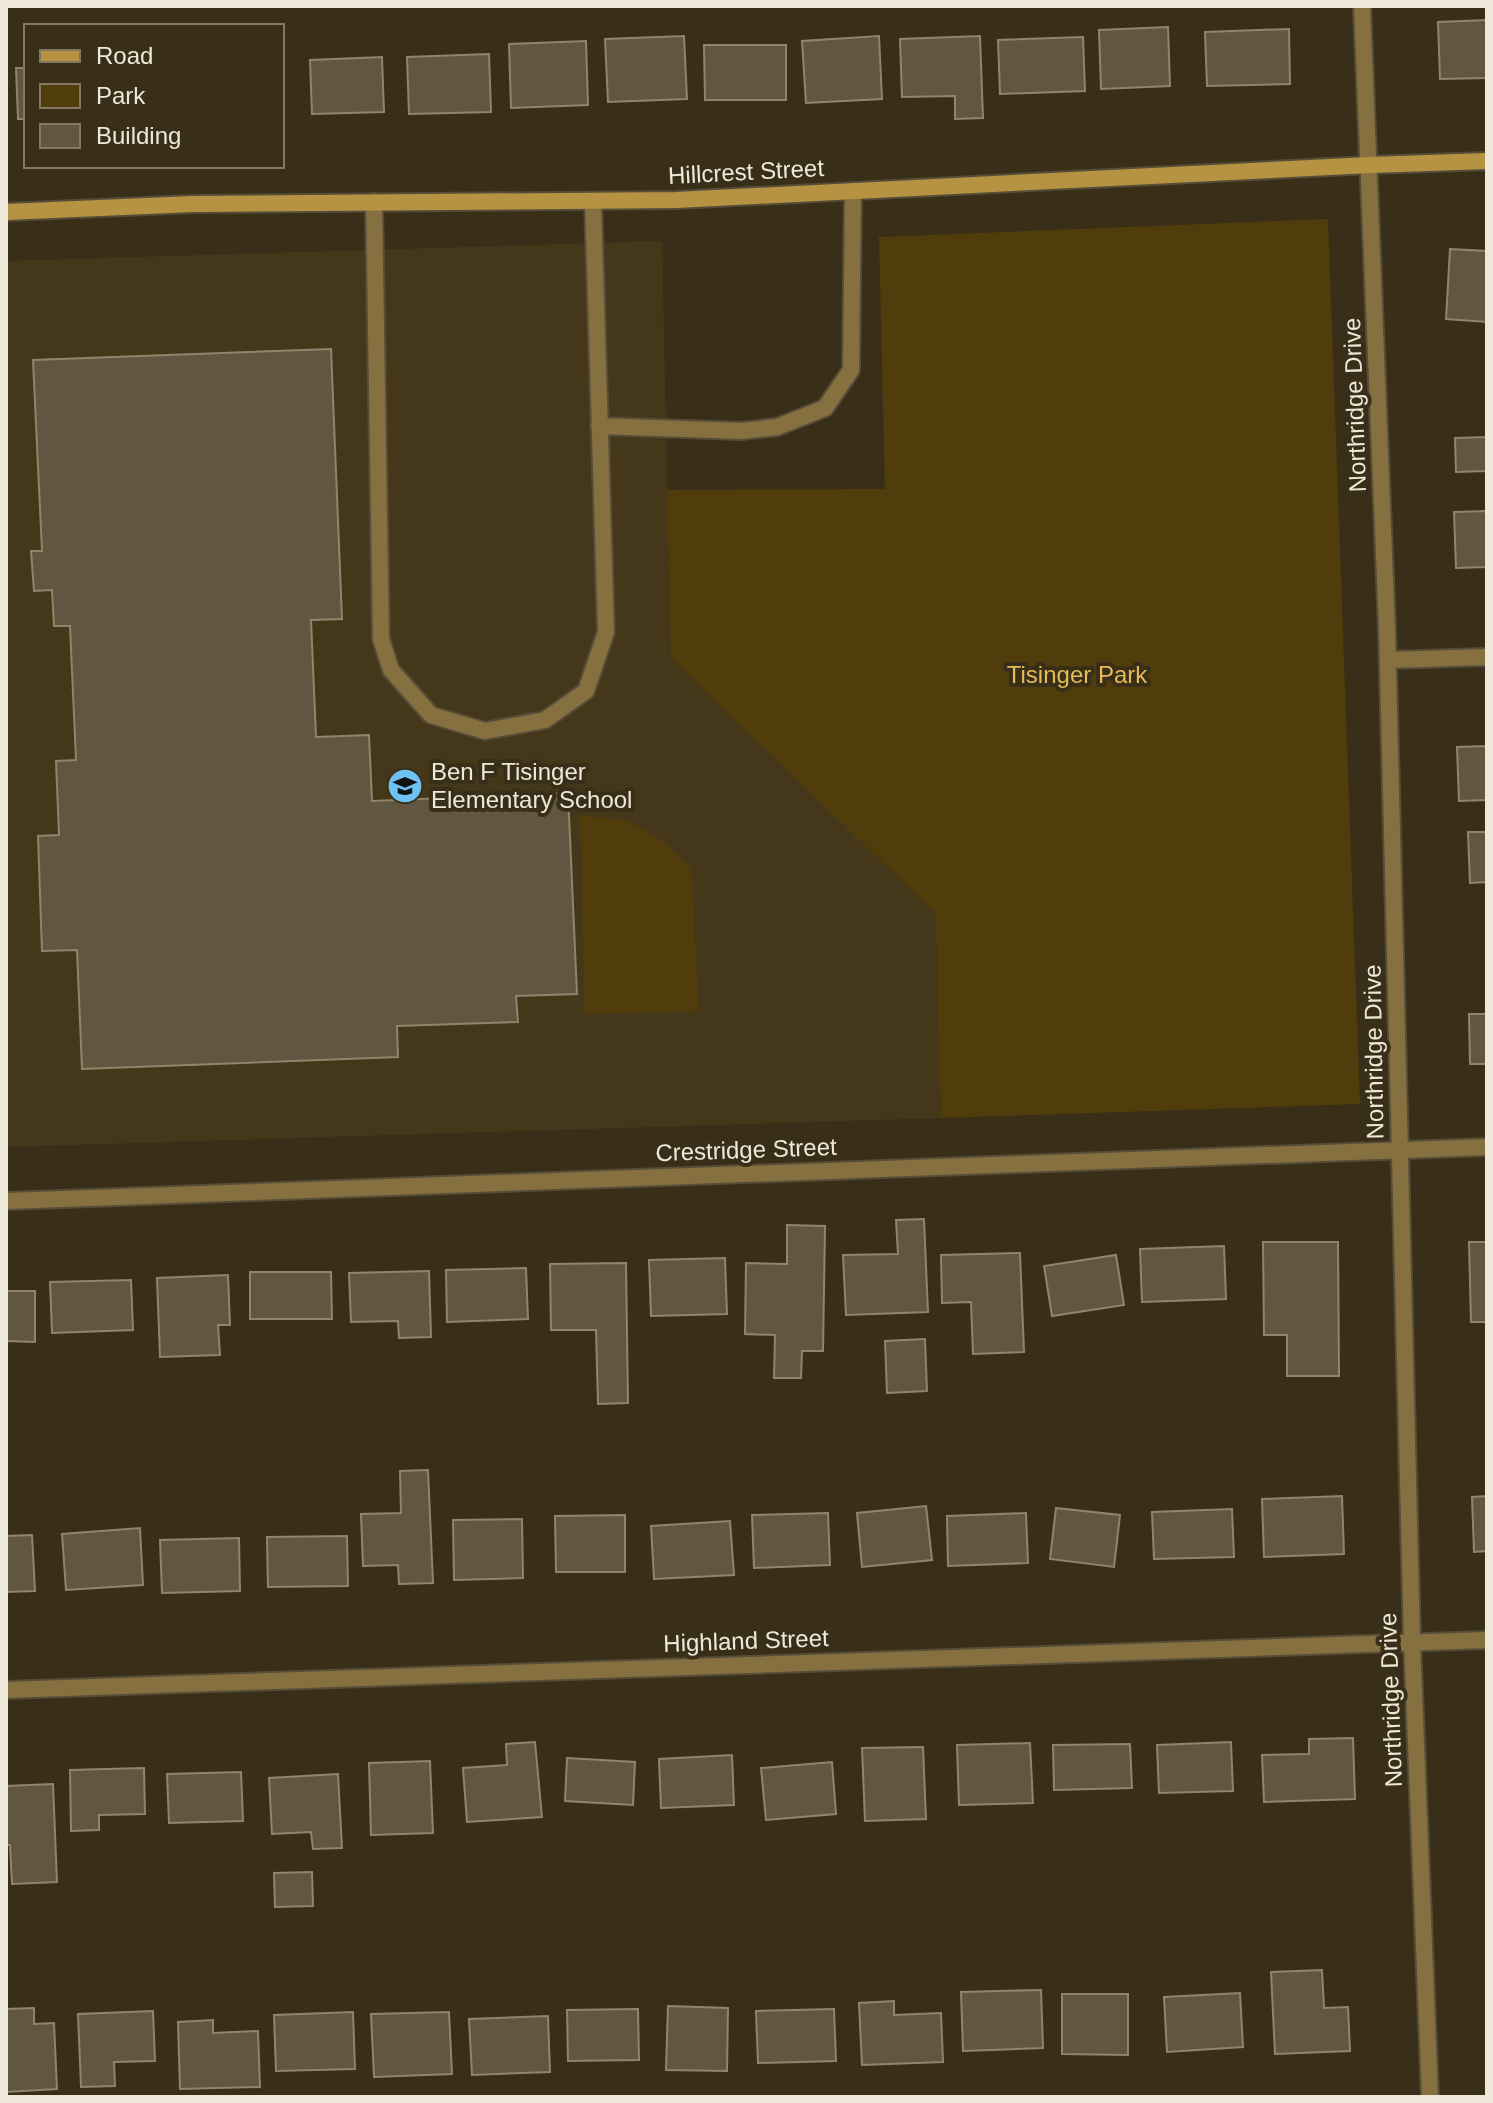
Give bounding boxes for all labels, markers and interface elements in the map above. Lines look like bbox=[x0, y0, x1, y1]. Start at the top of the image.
legend bbox=[24, 24, 284, 168]
text: Road bbox=[96, 42, 153, 69]
text: Park bbox=[96, 82, 146, 109]
text: Building bbox=[96, 122, 181, 149]
street label: Hillcrest Street bbox=[667, 154, 825, 189]
street label: Northridge Drive bbox=[1338, 317, 1371, 493]
park label: Tisinger Park bbox=[1007, 661, 1148, 688]
place label: Ben F Tisinger Elementary School bbox=[431, 758, 632, 813]
school or university icon: Ben F Tisinger Elementary School bbox=[386, 767, 424, 805]
street label: Northridge Drive bbox=[1358, 964, 1389, 1140]
street label: Crestridge Street bbox=[655, 1133, 837, 1166]
street label: Northridge Drive bbox=[1374, 1612, 1407, 1788]
street label: Highland Street bbox=[663, 1624, 829, 1657]

